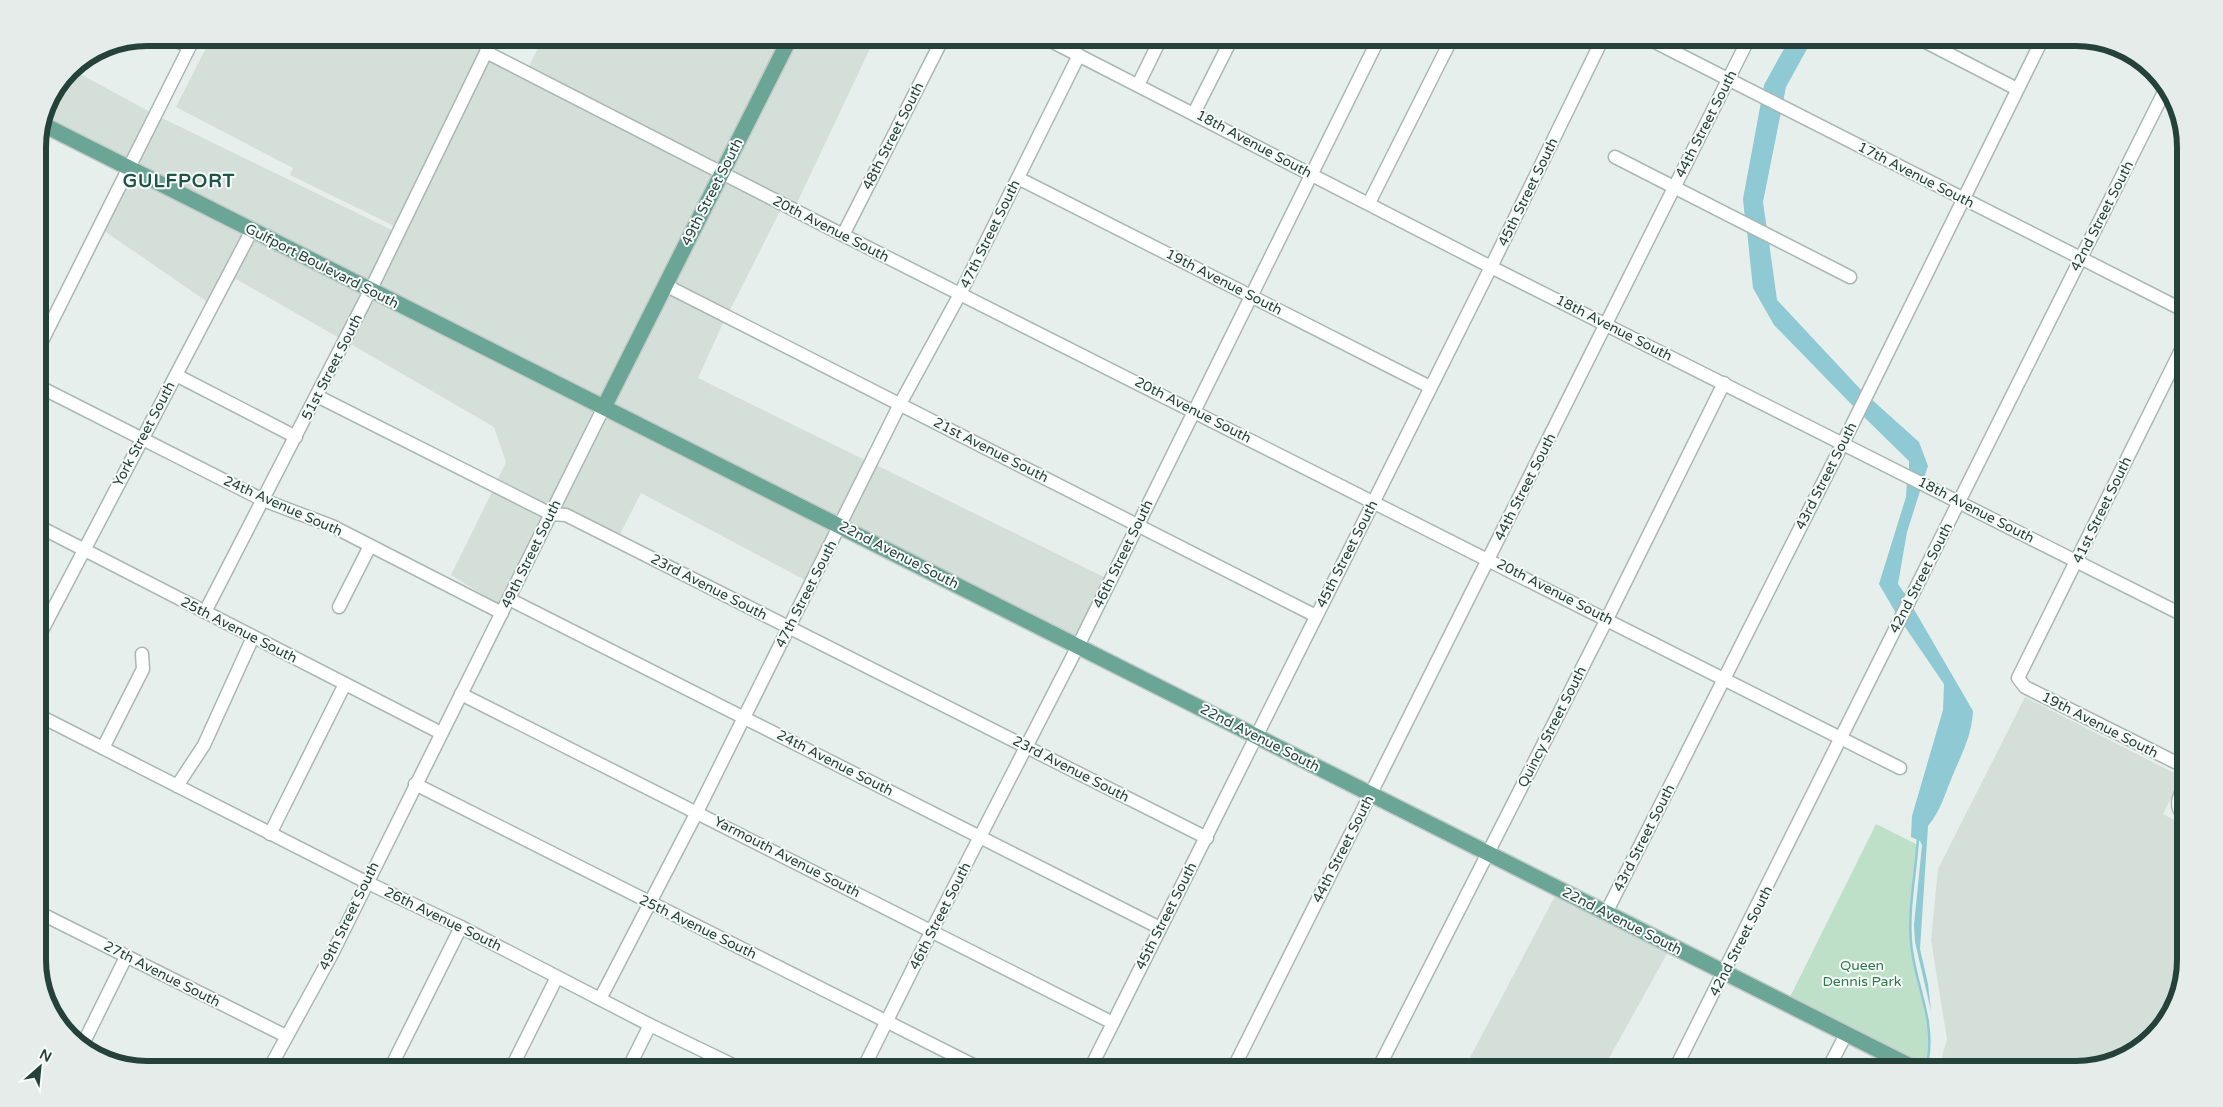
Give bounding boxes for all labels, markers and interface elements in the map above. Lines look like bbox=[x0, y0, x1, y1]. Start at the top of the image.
street label: 44th Street South bbox=[1672, 67, 1740, 181]
street label: 48th Street South bbox=[859, 79, 927, 193]
street label: 18th Avenue South bbox=[1193, 106, 1315, 182]
street label: 49th Street South bbox=[678, 135, 746, 249]
street label: 45th Street South bbox=[1494, 135, 1562, 249]
street label: 17th Avenue South bbox=[1855, 138, 1977, 212]
street label: 42nd Street South bbox=[2067, 158, 2137, 274]
district label: GULFPORT bbox=[123, 170, 235, 192]
street label: 47th Street South bbox=[956, 177, 1024, 291]
street label: 20th Avenue South bbox=[770, 192, 892, 266]
street label: Gulfport Boulevard South bbox=[242, 220, 402, 312]
street label: 19th Avenue South bbox=[1163, 245, 1285, 319]
street label: 18th Avenue South bbox=[1553, 291, 1675, 365]
street label: 51st Street South bbox=[298, 311, 366, 423]
street label: 20th Avenue South bbox=[1132, 373, 1254, 447]
street label: York Street South bbox=[109, 379, 179, 489]
street label: 21st Avenue South bbox=[931, 414, 1051, 486]
street label: 43rd Street South bbox=[1792, 419, 1860, 533]
street label: 44th Street South bbox=[1491, 430, 1559, 544]
street label: 41st Street South bbox=[2069, 454, 2135, 566]
street label: 24th Avenue South bbox=[221, 472, 345, 540]
street label: 18th Avenue South bbox=[1915, 473, 2037, 547]
street label: 49th Street South bbox=[497, 497, 565, 611]
street label: 46th Street South bbox=[1089, 497, 1157, 611]
street label: 45th Street South bbox=[1313, 497, 1381, 611]
street label: 22nd Avenue South bbox=[836, 517, 962, 593]
street label: 42nd Street South bbox=[1886, 520, 1956, 636]
street label: 47th Street South bbox=[772, 537, 840, 651]
street label: 23rd Avenue South bbox=[648, 550, 770, 624]
street label: 20th Avenue South bbox=[1494, 555, 1616, 629]
street label: 25th Avenue South bbox=[178, 593, 300, 667]
street label: Quincy Street South bbox=[1514, 664, 1590, 790]
street label: 19th Avenue South bbox=[2039, 688, 2161, 762]
street label: 22nd Avenue South bbox=[1197, 700, 1323, 776]
street label: 24th Avenue South bbox=[774, 726, 896, 800]
street label: 23rd Avenue South bbox=[1010, 732, 1132, 806]
street label: 43rd Street South bbox=[1610, 781, 1678, 895]
street label: 44th Street South bbox=[1309, 792, 1377, 906]
street label: Yarmouth Avenue South bbox=[711, 813, 863, 901]
street label: 49th Street South bbox=[315, 859, 383, 973]
street label: 46th Street South bbox=[906, 859, 974, 973]
street label: 45th Street South bbox=[1132, 859, 1200, 973]
street label: 26th Avenue South bbox=[382, 883, 504, 955]
street label: 22nd Avenue South bbox=[1559, 883, 1685, 959]
street label: 42nd Street South bbox=[1706, 883, 1776, 999]
street label: 25th Avenue South bbox=[637, 891, 759, 963]
street label: 27th Avenue South bbox=[101, 937, 223, 1011]
park label: Queen Dennis Park bbox=[1823, 957, 1902, 990]
north arrow bbox=[15, 1042, 65, 1092]
text: N bbox=[37, 1046, 55, 1066]

